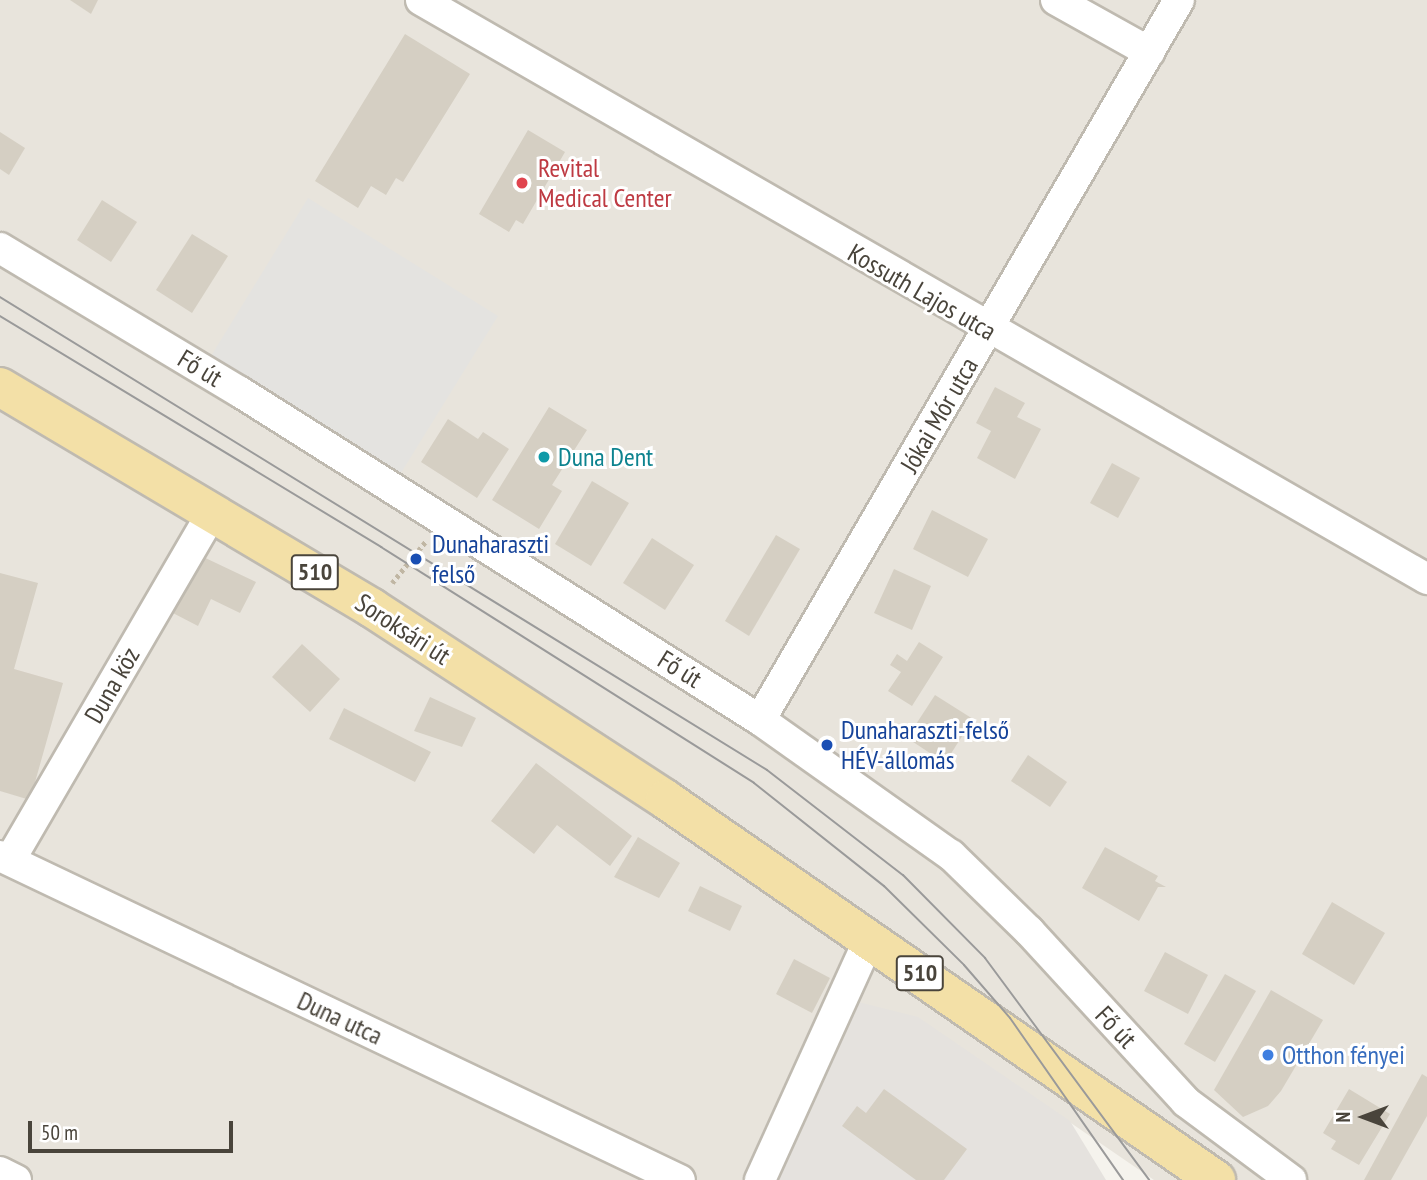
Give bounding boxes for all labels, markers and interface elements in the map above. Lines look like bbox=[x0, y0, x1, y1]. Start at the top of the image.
place label: Revital Medical Center bbox=[538, 152, 672, 214]
marker: Revital Medical Center bbox=[512, 173, 532, 193]
street label: Kossuth Lajos utca bbox=[842, 237, 1002, 347]
street label: Fő út bbox=[172, 343, 228, 393]
street label: Jókai Mór utca bbox=[894, 352, 984, 478]
place label: Duna Dent bbox=[558, 441, 653, 473]
marker: Duna Dent bbox=[536, 449, 552, 465]
place label: Dunaharaszti felső bbox=[432, 528, 549, 590]
marker: Dunaharaszti felső bbox=[406, 549, 426, 569]
road number: 510 bbox=[290, 552, 340, 592]
street label: Soroksári út bbox=[350, 587, 456, 671]
street label: Duna köz bbox=[78, 642, 146, 728]
street label: Fő út bbox=[652, 644, 708, 694]
place label: Dunaharaszti-felső HÉV-állomás bbox=[841, 714, 1009, 776]
marker: Dunaharaszti-felső HÉV-állomás bbox=[819, 737, 835, 753]
road number: 510 bbox=[895, 953, 944, 993]
street label: Duna utca bbox=[293, 985, 387, 1051]
street label: Fő út bbox=[1089, 1000, 1143, 1054]
place label: Otthon fényei bbox=[1282, 1039, 1405, 1071]
marker: Otthon fényei bbox=[1260, 1047, 1276, 1063]
north arrow bbox=[1329, 1082, 1399, 1152]
scale bar bbox=[32, 1106, 236, 1150]
text: N bbox=[1331, 1112, 1355, 1122]
text: 50 m bbox=[41, 1119, 78, 1146]

